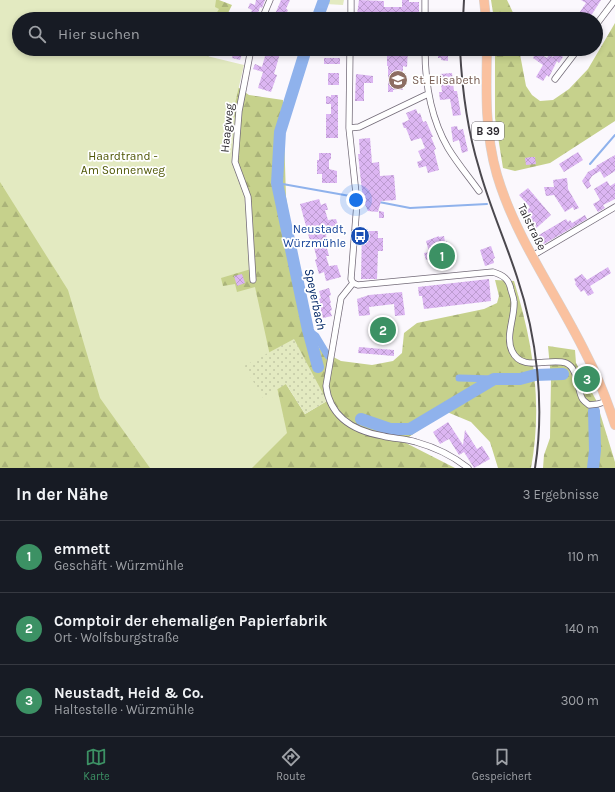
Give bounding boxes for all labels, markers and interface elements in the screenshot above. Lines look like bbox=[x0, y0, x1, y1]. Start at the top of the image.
search box bbox=[12, 12, 603, 56]
icon: search bbox=[26, 23, 48, 45]
text: Hier suchen bbox=[58, 25, 140, 43]
school or university icon: St. Elisabeth bbox=[387, 69, 409, 91]
place label: St. Elisabeth bbox=[412, 73, 480, 87]
street label: Haagweg bbox=[217, 102, 237, 153]
road number: B 39 bbox=[472, 122, 504, 140]
park label: Haardtrand - Am Sonnenweg bbox=[81, 149, 165, 177]
your location bbox=[346, 190, 366, 210]
street label: Talstraße bbox=[515, 201, 549, 253]
place label: Neustadt, Würzmühle bbox=[283, 222, 346, 250]
bus stop icon: Neustadt, Würzmühle bbox=[349, 225, 371, 247]
pin: 1 bbox=[429, 241, 455, 271]
water label: Speyerbach bbox=[302, 267, 329, 331]
pin: 2 bbox=[370, 315, 396, 345]
pin: 3 bbox=[574, 364, 600, 394]
text: In der Nähe bbox=[16, 484, 108, 504]
text: 3 Ergebnisse bbox=[523, 487, 599, 502]
text: emmett bbox=[54, 540, 110, 558]
text: 1 bbox=[27, 549, 31, 564]
text: 110 m bbox=[567, 549, 599, 564]
text: Geschäft · Würzmühle bbox=[54, 558, 184, 573]
text: Comptoir der ehemaligen Papierfabrik bbox=[54, 612, 327, 630]
text: 2 bbox=[25, 621, 33, 636]
text: 140 m bbox=[564, 621, 599, 636]
text: Ort · Wolfsburgstraße bbox=[54, 630, 179, 645]
text: Neustadt, Heid & Co. bbox=[54, 684, 203, 702]
text: 3 bbox=[25, 693, 33, 708]
text: 300 m bbox=[561, 693, 599, 708]
text: Haltestelle · Würzmühle bbox=[54, 702, 194, 717]
tab: Karte bbox=[83, 746, 110, 783]
tab: Route bbox=[276, 746, 305, 783]
tab: Gespeichert bbox=[472, 746, 532, 783]

